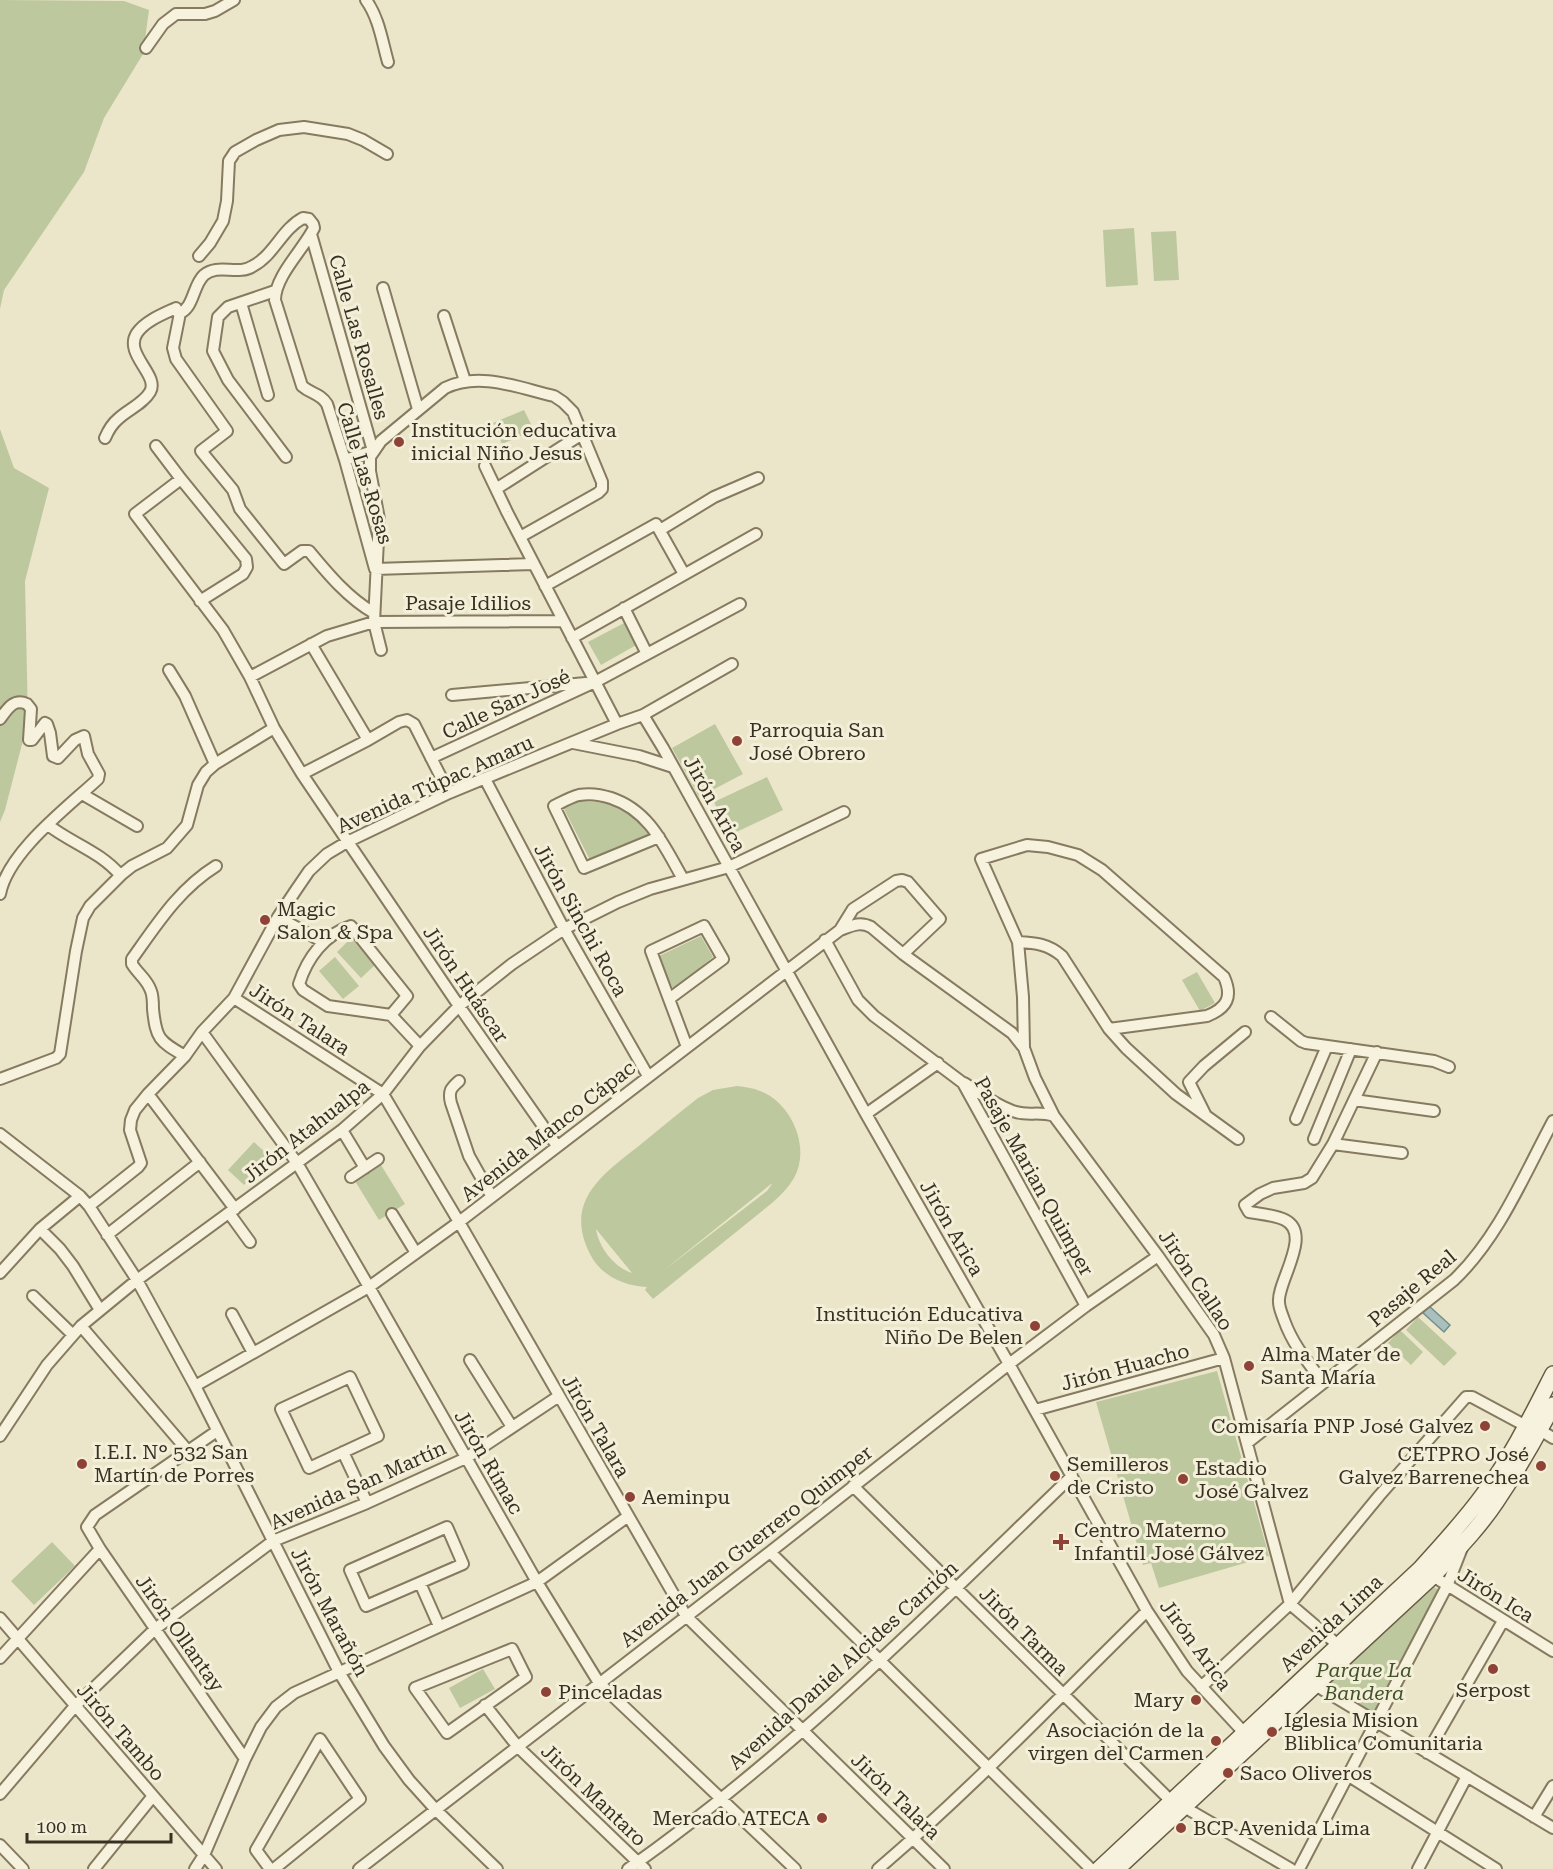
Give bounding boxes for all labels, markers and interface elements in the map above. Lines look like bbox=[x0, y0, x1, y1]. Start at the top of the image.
street label: Calle Las Rosalles bbox=[324, 252, 394, 422]
street label: Calle Las Rosas bbox=[332, 399, 398, 547]
place label: Institución educativa inicial Niño Jesus bbox=[411, 418, 617, 465]
marker: Institución educativa inicial Niño Jesus bbox=[392, 435, 406, 449]
street label: Pasaje Idilios bbox=[405, 591, 531, 615]
street label: Calle San José bbox=[438, 664, 574, 744]
place label: Parroquia San José Obrero bbox=[749, 718, 885, 765]
street label: Avenida Túpac Amaru bbox=[333, 730, 538, 838]
marker: Parroquia San José Obrero bbox=[730, 734, 744, 748]
street label: Jirón Arica bbox=[679, 752, 751, 857]
street label: Jirón Sinchi Roca bbox=[529, 839, 633, 1001]
place label: Magic Salon & Spa bbox=[277, 897, 393, 944]
marker: Magic Salon & Spa bbox=[258, 913, 272, 927]
street label: Jirón Huáscar bbox=[418, 921, 514, 1047]
street label: Jirón Talara bbox=[245, 978, 355, 1060]
street label: Avenida Manco Cápac bbox=[456, 1055, 640, 1207]
street label: Pasaje Marian Quimper bbox=[969, 1072, 1099, 1280]
street label: Jirón Atahualpa bbox=[238, 1074, 374, 1188]
street label: Jirón Arica bbox=[915, 1176, 989, 1280]
street label: Jirón Callao bbox=[1154, 1225, 1238, 1335]
street label: Pasaje Real bbox=[1363, 1244, 1461, 1332]
place label: Institución Educativa Niño De Belen bbox=[816, 1302, 1023, 1349]
marker: Institución Educativa Niño De Belen bbox=[1028, 1319, 1042, 1333]
street label: Jirón Huacho bbox=[1058, 1338, 1192, 1396]
place label: Alma Mater de Santa María bbox=[1261, 1342, 1400, 1389]
marker: Alma Mater de Santa María bbox=[1242, 1359, 1256, 1373]
street label: Jirón Talara bbox=[557, 1370, 635, 1482]
street label: Jirón Rímac bbox=[450, 1406, 528, 1518]
place label: Comisaría PNP José Galvez bbox=[1211, 1414, 1473, 1438]
marker: Comisaría PNP José Galvez bbox=[1478, 1419, 1492, 1433]
street label: Avenida San Martín bbox=[266, 1435, 450, 1535]
place label: I.E.I. N° 532 San Martín de Porres bbox=[94, 1440, 254, 1487]
street label: Avenida Juan Guerrero Quimper bbox=[615, 1440, 877, 1652]
place label: CETPRO José Galvez Barrenechea bbox=[1338, 1442, 1529, 1489]
place label: Semilleros de Cristo bbox=[1067, 1452, 1169, 1499]
place label: Estadio José Galvez bbox=[1195, 1456, 1308, 1503]
marker: I.E.I. N° 532 San Martín de Porres bbox=[75, 1457, 89, 1471]
marker: CETPRO José Galvez Barrenechea bbox=[1534, 1459, 1548, 1473]
marker: Semilleros de Cristo bbox=[1048, 1469, 1062, 1483]
marker: Estadio José Galvez bbox=[1176, 1472, 1190, 1486]
place label: Aeminpu bbox=[642, 1485, 731, 1509]
marker: Aeminpu bbox=[623, 1490, 637, 1504]
place label: Centro Materno Infantil José Gálvez bbox=[1074, 1518, 1264, 1565]
marker: Centro Materno Infantil José Gálvez bbox=[1052, 1533, 1070, 1551]
street label: Jirón Marañón bbox=[286, 1543, 374, 1681]
street label: Avenida Daniel Alcides Carrión bbox=[723, 1555, 963, 1775]
street label: Jirón Ica bbox=[1453, 1562, 1539, 1628]
street label: Avenida Lima bbox=[1275, 1569, 1387, 1677]
street label: Jirón Ollantay bbox=[131, 1570, 229, 1696]
street label: Jirón Tarma bbox=[974, 1581, 1074, 1681]
street label: Jirón Arica bbox=[1155, 1595, 1237, 1695]
park label: Parque La Bandera bbox=[1315, 1658, 1412, 1705]
marker: Serpost bbox=[1486, 1662, 1500, 1676]
street label: Jirón Tambo bbox=[72, 1678, 170, 1786]
place label: Serpost bbox=[1456, 1678, 1531, 1702]
place label: Pinceladas bbox=[558, 1680, 662, 1704]
marker: Pinceladas bbox=[539, 1685, 553, 1699]
place label: Mary bbox=[1134, 1688, 1184, 1712]
marker: Mary bbox=[1189, 1693, 1203, 1707]
place label: Iglesia Mision Bliblica Comunitaria bbox=[1284, 1708, 1483, 1755]
place label: Asociación de la virgen del Carmen bbox=[1028, 1718, 1204, 1765]
marker: Iglesia Mision Bliblica Comunitaria bbox=[1265, 1725, 1279, 1739]
marker: Asociación de la virgen del Carmen bbox=[1209, 1734, 1223, 1748]
street label: Jirón Mantaro bbox=[536, 1739, 652, 1851]
street label: Jirón Talara bbox=[846, 1748, 946, 1845]
place label: Saco Oliveros bbox=[1240, 1761, 1372, 1785]
marker: Saco Oliveros bbox=[1221, 1766, 1235, 1780]
scale bar bbox=[27, 1806, 171, 1844]
place label: Mercado ATECA bbox=[653, 1806, 810, 1830]
marker: Mercado ATECA bbox=[815, 1811, 829, 1825]
text: 100 m bbox=[36, 1816, 87, 1837]
place label: BCP Avenida Lima bbox=[1193, 1816, 1370, 1840]
marker: BCP Avenida Lima bbox=[1174, 1821, 1188, 1835]

